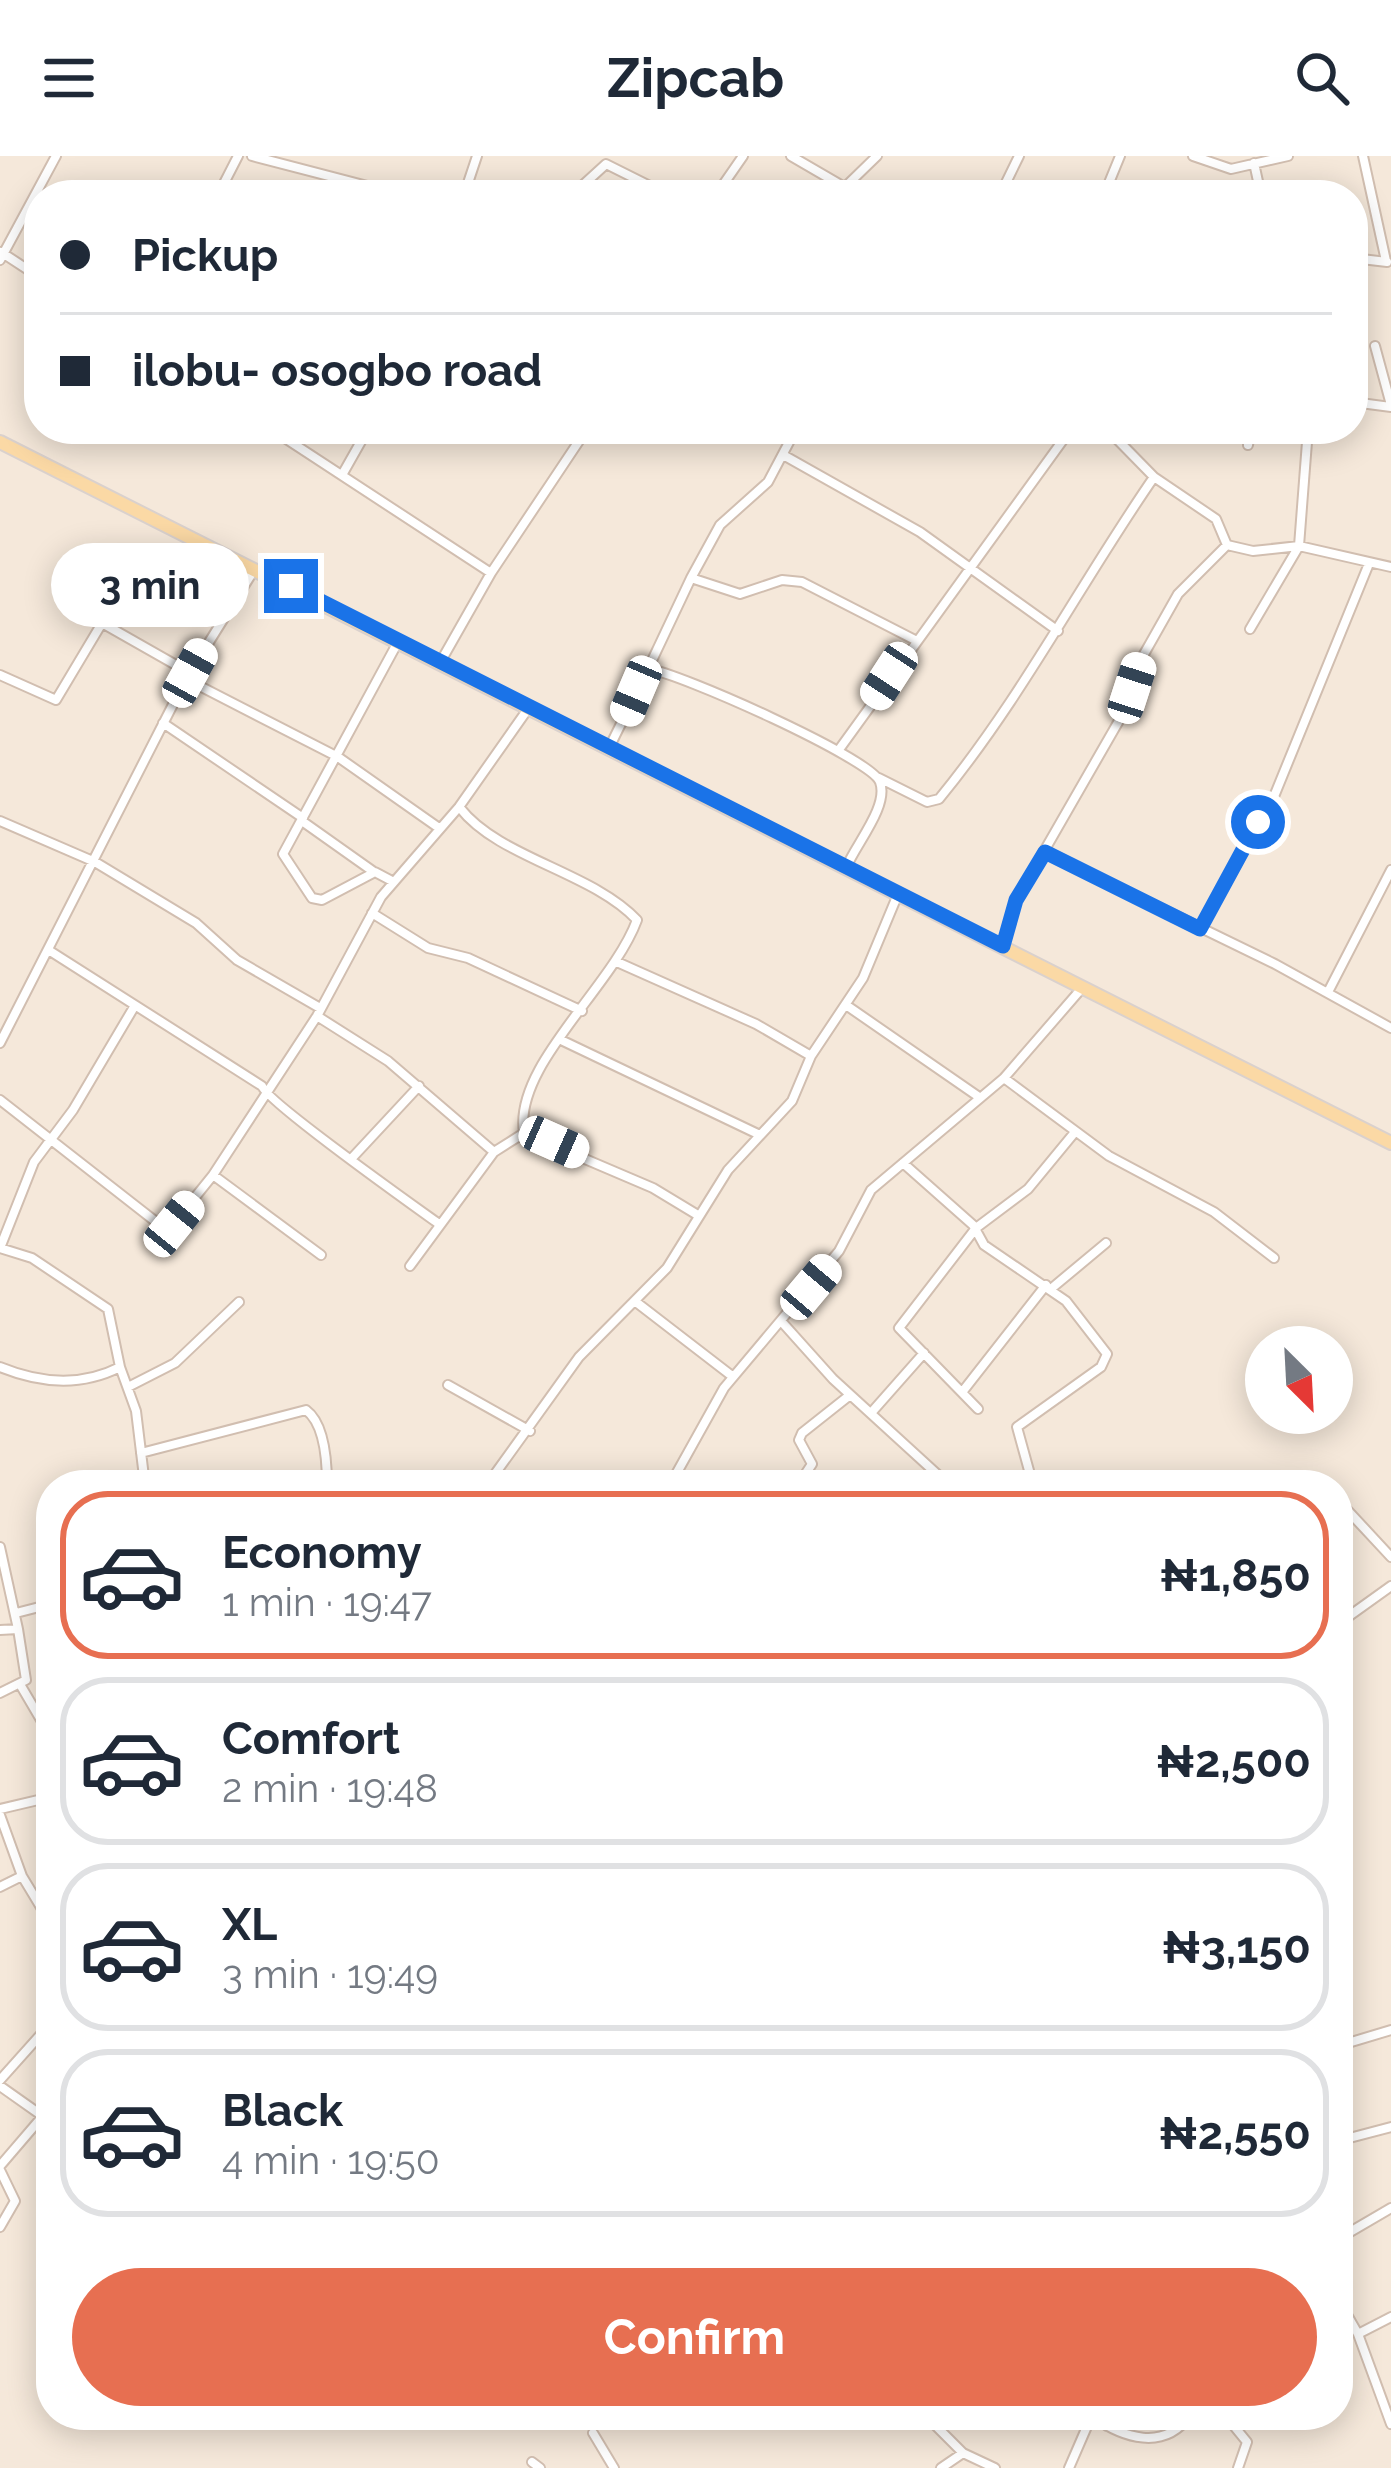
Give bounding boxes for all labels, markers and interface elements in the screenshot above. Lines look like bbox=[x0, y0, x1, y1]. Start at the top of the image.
icon: menu bbox=[36, 45, 102, 111]
icon: search bbox=[1289, 45, 1355, 111]
text: Zipcab bbox=[607, 46, 784, 110]
text: Pickup bbox=[132, 229, 278, 282]
text: ilobu- osogbo road bbox=[132, 344, 542, 397]
callout: 3 min bbox=[51, 544, 249, 628]
route end bbox=[264, 559, 318, 613]
text: 3 min bbox=[100, 562, 200, 608]
car bbox=[157, 633, 223, 713]
car bbox=[854, 636, 924, 716]
car bbox=[1104, 648, 1160, 728]
car bbox=[605, 651, 667, 731]
route start bbox=[1231, 795, 1285, 849]
car bbox=[514, 1111, 594, 1173]
car bbox=[137, 1185, 211, 1263]
car bbox=[774, 1248, 848, 1326]
north arrow bbox=[1245, 1326, 1353, 1434]
map controls bbox=[1245, 1326, 1353, 1434]
icon: car bbox=[78, 1521, 186, 1629]
text: Economy bbox=[222, 1526, 422, 1579]
text: ₦1,850 bbox=[1160, 1549, 1311, 1602]
text: 1 min · 19:47 bbox=[222, 1579, 432, 1625]
icon: car bbox=[78, 1707, 186, 1815]
text: Comfort bbox=[222, 1712, 400, 1765]
text: ₦2,500 bbox=[1156, 1735, 1311, 1788]
text: 2 min · 19:48 bbox=[222, 1765, 438, 1811]
icon: car bbox=[78, 1893, 186, 2001]
text: XL bbox=[222, 1898, 277, 1951]
text: ₦3,150 bbox=[1162, 1921, 1311, 1974]
text: 3 min · 19:49 bbox=[222, 1951, 438, 1997]
icon: car bbox=[78, 2079, 186, 2187]
text: Black bbox=[222, 2084, 343, 2137]
text: ₦2,550 bbox=[1159, 2107, 1311, 2160]
text: 4 min · 19:50 bbox=[222, 2137, 440, 2183]
button: Confirm bbox=[72, 2268, 1317, 2406]

